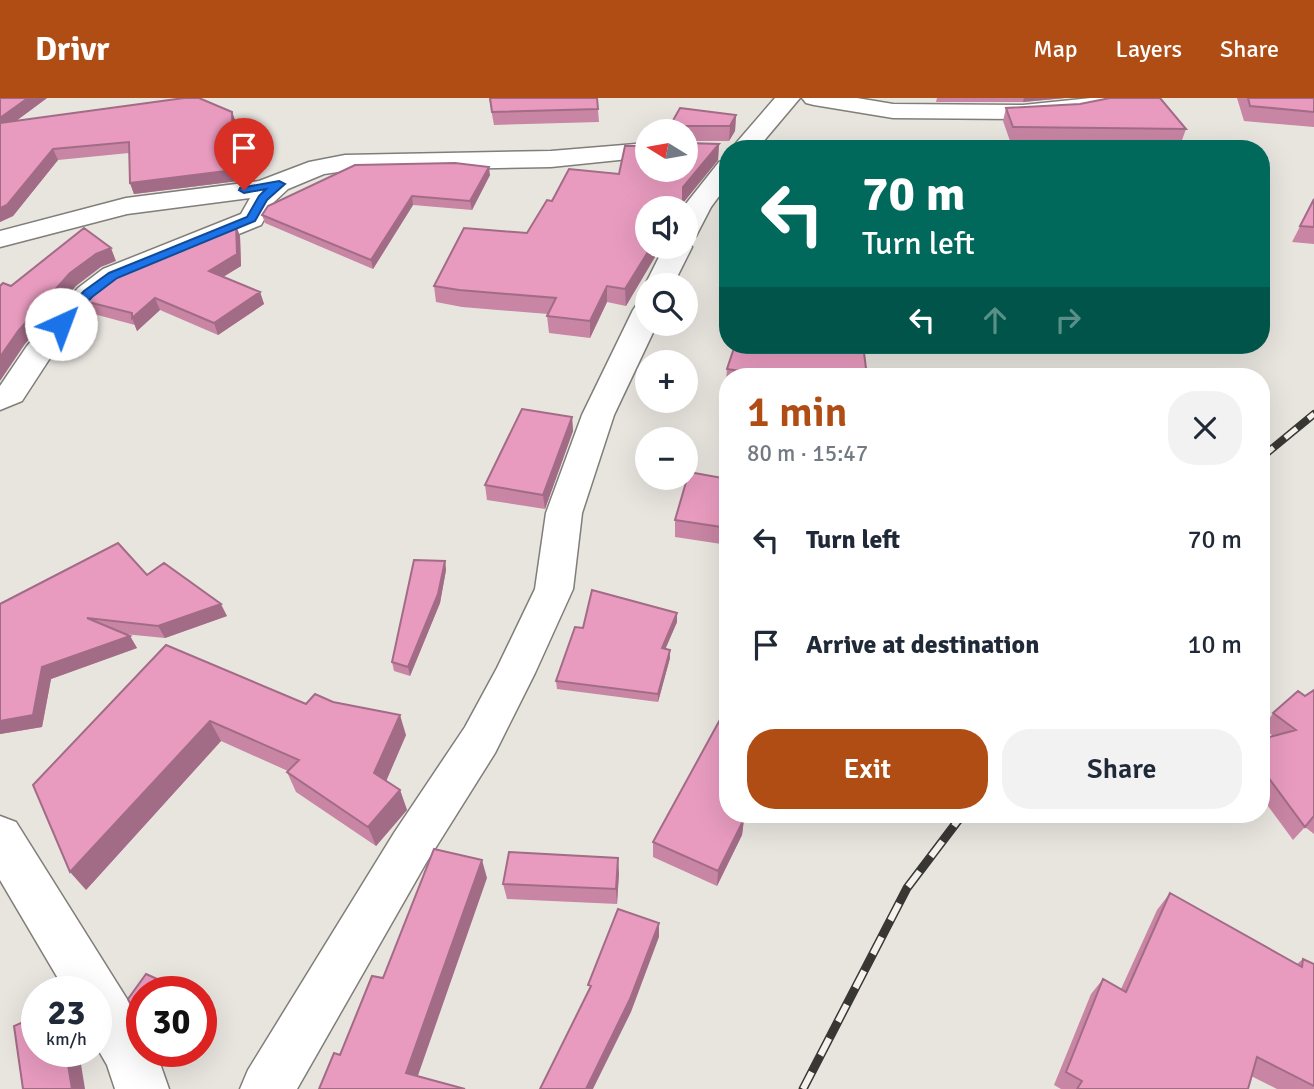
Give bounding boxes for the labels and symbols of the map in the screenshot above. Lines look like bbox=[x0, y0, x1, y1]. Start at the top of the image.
pin bbox=[214, 118, 274, 190]
north arrow bbox=[635, 119, 698, 182]
position arrow bbox=[24, 287, 98, 361]
speed limit sign: 30 bbox=[126, 976, 217, 1067]

